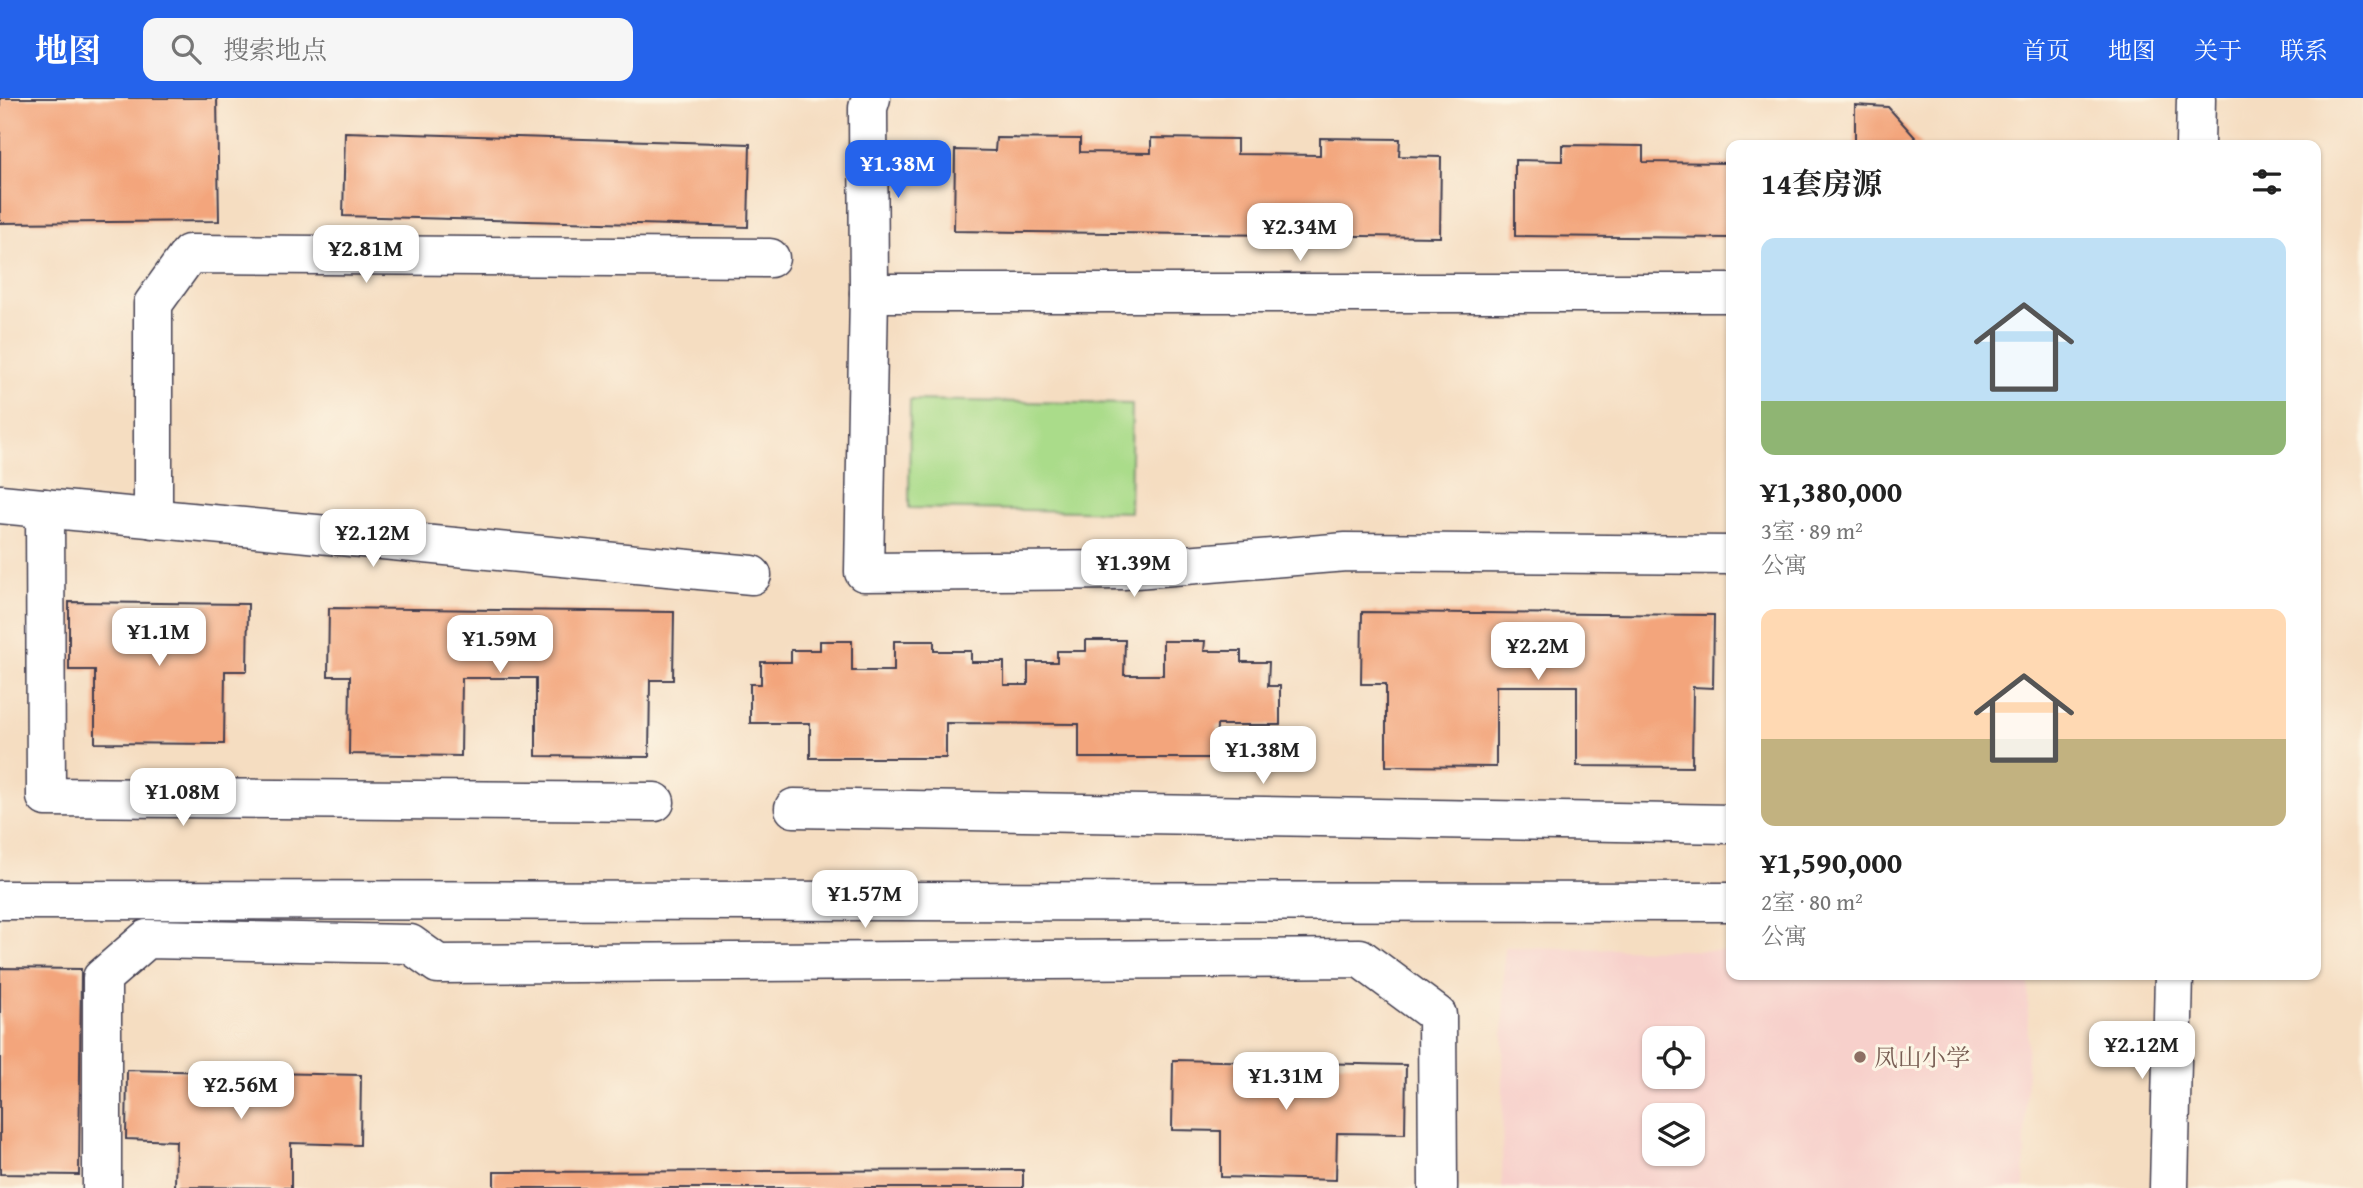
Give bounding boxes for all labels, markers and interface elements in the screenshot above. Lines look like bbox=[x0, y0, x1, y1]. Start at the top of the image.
search box bbox=[143, 18, 633, 81]
text: 地图 bbox=[35, 26, 101, 74]
icon: search bbox=[167, 30, 205, 68]
text: 搜索地点 bbox=[223, 30, 327, 69]
text: 首页 bbox=[2022, 33, 2070, 68]
text: 地图 bbox=[2108, 33, 2156, 68]
text: 关于 bbox=[2194, 33, 2242, 68]
text: 联系 bbox=[2280, 33, 2328, 68]
pin: ¥1.38M bbox=[841, 140, 955, 200]
text: ¥1.38M bbox=[861, 146, 935, 179]
text: 14套房源 bbox=[1761, 161, 1882, 205]
icon: filters bbox=[2248, 163, 2286, 201]
pin: ¥2.34M bbox=[1243, 204, 1357, 263]
text: ¥2.34M bbox=[1263, 209, 1337, 242]
pin: ¥2.81M bbox=[309, 226, 423, 285]
text: ¥2.81M bbox=[329, 231, 403, 264]
icon: home bbox=[1961, 284, 2087, 410]
text: ¥1,380,000 bbox=[1761, 469, 1902, 513]
pin: ¥2.12M bbox=[316, 510, 430, 569]
text: 3室 · 89 m² bbox=[1761, 514, 1863, 547]
text: ¥2.12M bbox=[336, 515, 410, 548]
pin: ¥1.39M bbox=[1077, 540, 1191, 599]
text: ¥1.39M bbox=[1097, 545, 1171, 578]
text: 公寓 bbox=[1761, 548, 1807, 581]
pin: ¥1.1M bbox=[110, 608, 208, 668]
text: ¥1.1M bbox=[128, 614, 190, 647]
pin: ¥1.59M bbox=[443, 616, 557, 675]
text: ¥1.59M bbox=[463, 621, 537, 654]
pin: ¥2.2M bbox=[1489, 622, 1587, 682]
text: ¥2.2M bbox=[1507, 628, 1569, 661]
icon: home bbox=[1961, 655, 2087, 781]
pin: ¥1.38M bbox=[1206, 726, 1320, 786]
text: ¥1.38M bbox=[1226, 732, 1300, 765]
pin: ¥1.08M bbox=[126, 768, 240, 828]
text: ¥1.08M bbox=[146, 774, 220, 807]
text: ¥1,590,000 bbox=[1761, 840, 1902, 884]
pin: ¥1.57M bbox=[808, 870, 922, 930]
text: ¥1.57M bbox=[828, 876, 902, 909]
text: 2室 · 80 m² bbox=[1761, 885, 1863, 918]
text: 公寓 bbox=[1761, 919, 1807, 952]
pin: ¥2.12M bbox=[2085, 1021, 2199, 1081]
map controls bbox=[1642, 1026, 1705, 1166]
button: locate bbox=[1642, 1026, 1705, 1089]
text: ¥2.12M bbox=[2105, 1027, 2179, 1060]
place label: 凤山小学 bbox=[1874, 1040, 1970, 1075]
marker: 凤山小学 bbox=[1852, 1049, 1868, 1065]
pin: ¥1.31M bbox=[1229, 1052, 1343, 1112]
text: ¥1.31M bbox=[1249, 1058, 1323, 1091]
pin: ¥2.56M bbox=[184, 1062, 298, 1121]
text: ¥2.56M bbox=[204, 1067, 278, 1100]
button: layers bbox=[1642, 1103, 1705, 1166]

